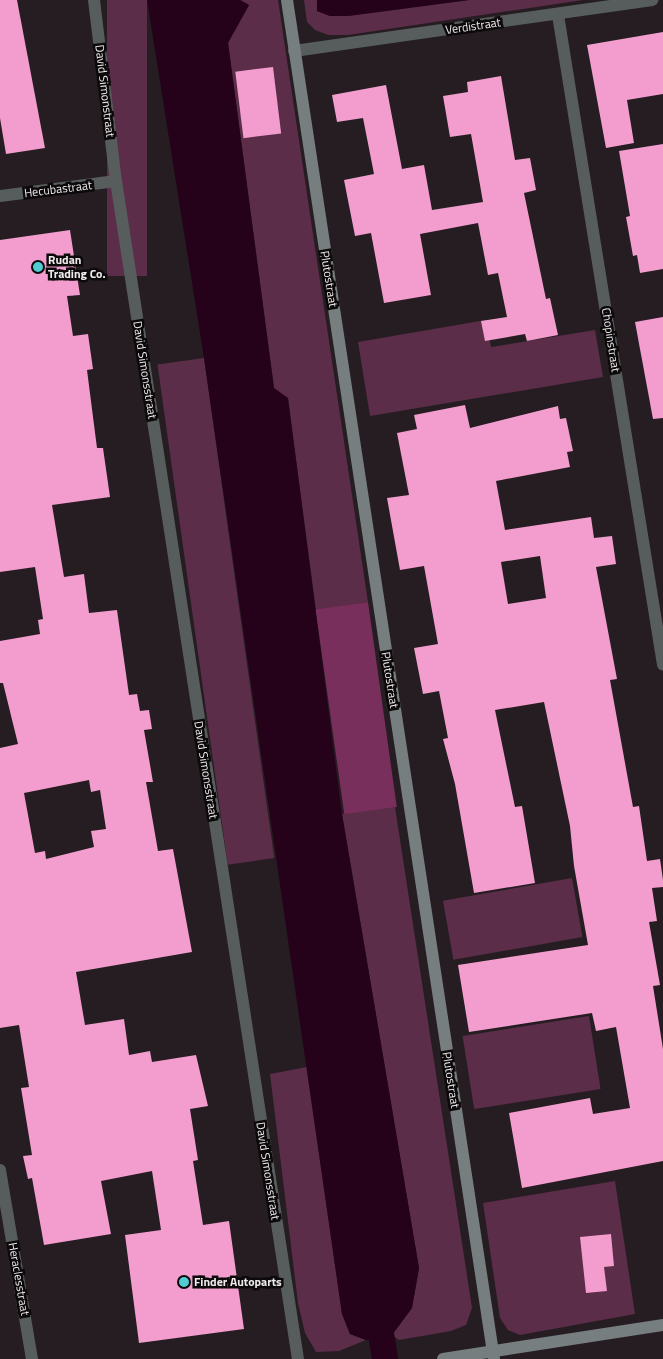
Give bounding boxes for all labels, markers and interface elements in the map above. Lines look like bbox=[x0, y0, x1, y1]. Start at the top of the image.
street label: Verdistraat bbox=[444, 15, 502, 37]
street label: David Simonstraat bbox=[92, 44, 118, 138]
street label: Hecubastraat bbox=[23, 178, 93, 200]
street label: Plutostraat bbox=[317, 250, 341, 308]
place label: Rudan Trading Co. bbox=[48, 253, 106, 281]
marker: Rudan Trading Co. bbox=[32, 261, 44, 273]
street label: Chopinstraat bbox=[599, 307, 623, 373]
street label: David Simonsstraat bbox=[130, 320, 160, 420]
street label: Plutostraat bbox=[378, 651, 402, 709]
street label: David Simonsstraat bbox=[191, 720, 221, 820]
street label: Plutostraat bbox=[439, 1051, 463, 1109]
street label: David Simonsstraat bbox=[253, 1121, 283, 1221]
street label: Heraclesstraat bbox=[5, 1241, 33, 1317]
place label: Finder Autoparts bbox=[194, 1275, 282, 1289]
marker: Finder Autoparts bbox=[178, 1276, 190, 1288]

